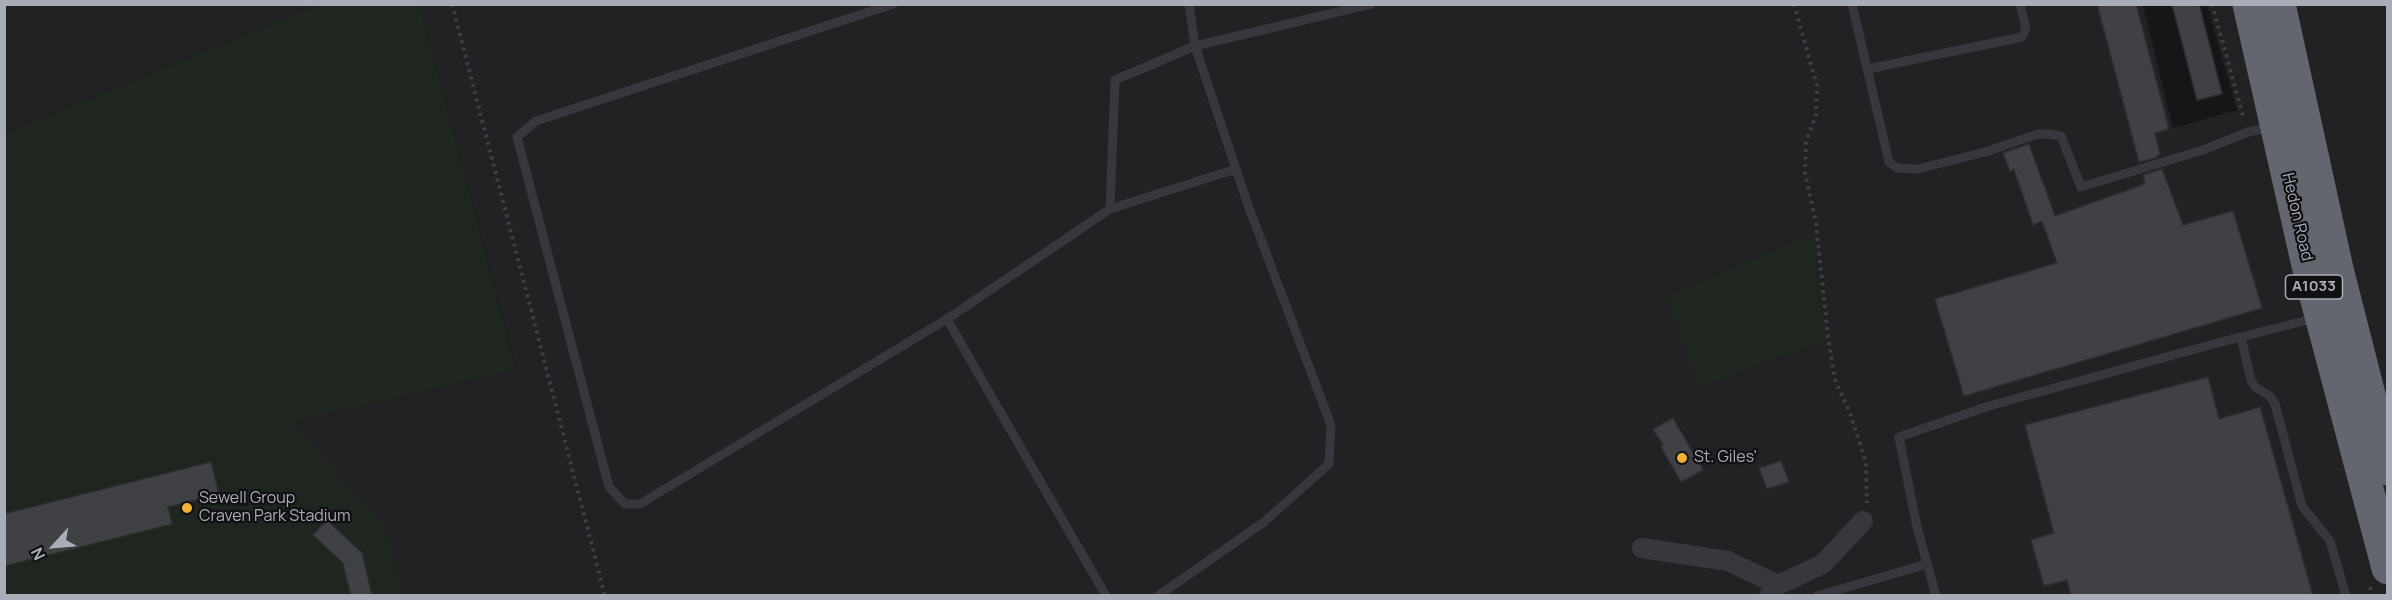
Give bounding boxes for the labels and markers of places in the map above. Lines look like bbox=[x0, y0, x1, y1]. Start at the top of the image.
place label: St. Giles' bbox=[1694, 448, 1757, 468]
marker: St. Giles' bbox=[1675, 451, 1689, 465]
place label: Sewell Group Craven Park Stadium bbox=[199, 489, 351, 527]
marker: Sewell Group Craven Park Stadium bbox=[180, 501, 194, 515]

